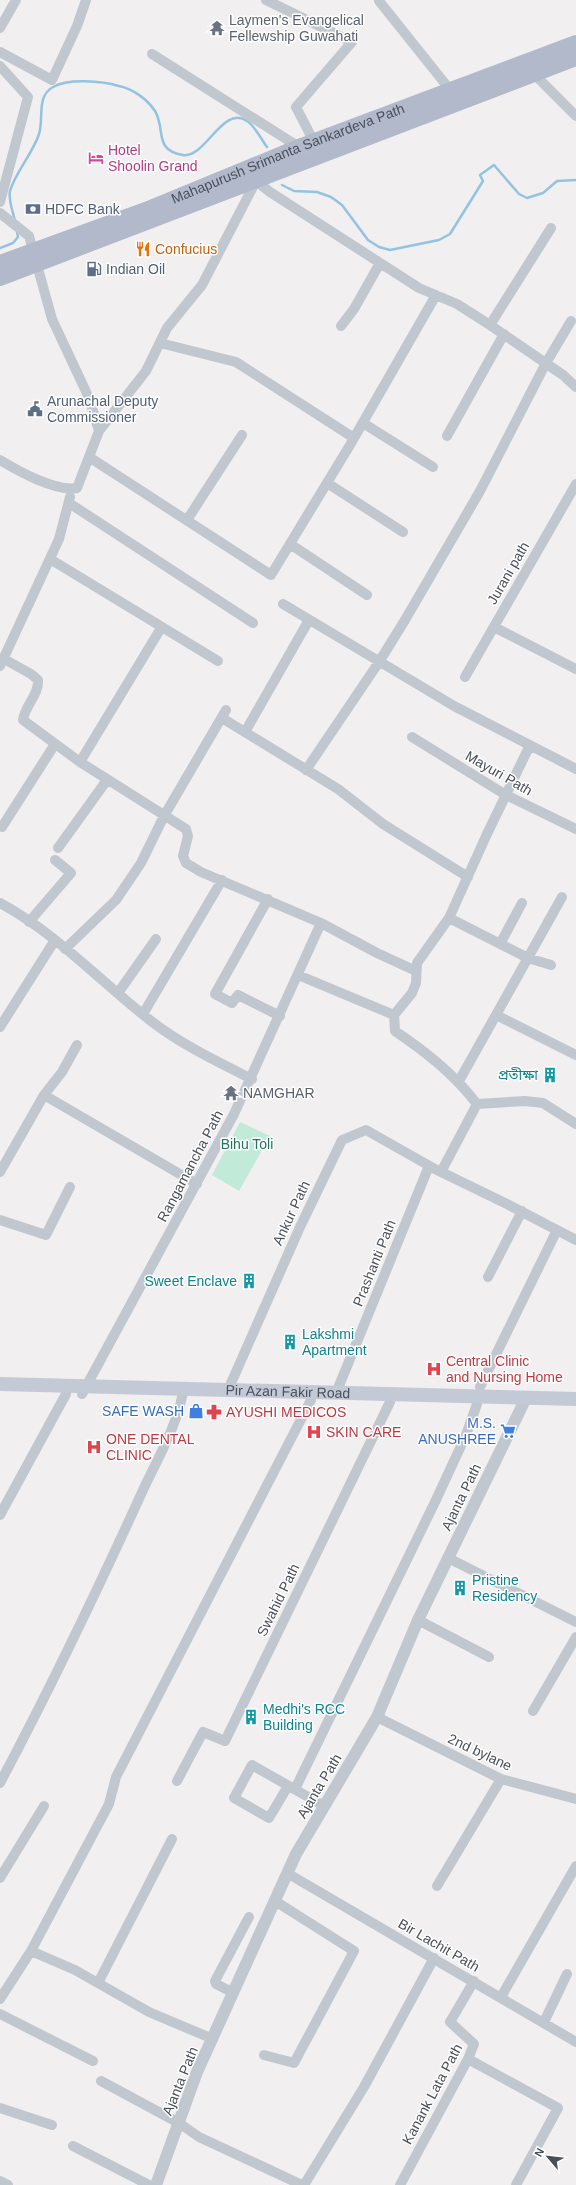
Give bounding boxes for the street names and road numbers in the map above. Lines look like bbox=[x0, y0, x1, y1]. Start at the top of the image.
street label: Mahapurush Srimanta Sankardeva Path bbox=[169, 100, 407, 207]
street label: Jurani path bbox=[484, 539, 532, 607]
street label: Mayuri Path bbox=[463, 747, 535, 799]
street label: Rangamancha Path bbox=[154, 1108, 226, 1224]
street label: Ankur Path bbox=[269, 1178, 313, 1248]
street label: Prashanti Path bbox=[349, 1217, 399, 1309]
street label: Pir Azan Fakir Road bbox=[225, 1382, 350, 1401]
street label: Ajanta Path bbox=[438, 1461, 484, 1533]
street label: Swahid Path bbox=[254, 1561, 302, 1639]
street label: 2nd bylane bbox=[446, 1730, 515, 1774]
street label: Ajanta Path bbox=[294, 1751, 344, 1821]
street label: Bir Lachit Path bbox=[396, 1915, 482, 1975]
street label: Kanank Lata Path bbox=[399, 2041, 465, 2147]
street label: Ajanta Path bbox=[159, 2044, 201, 2118]

